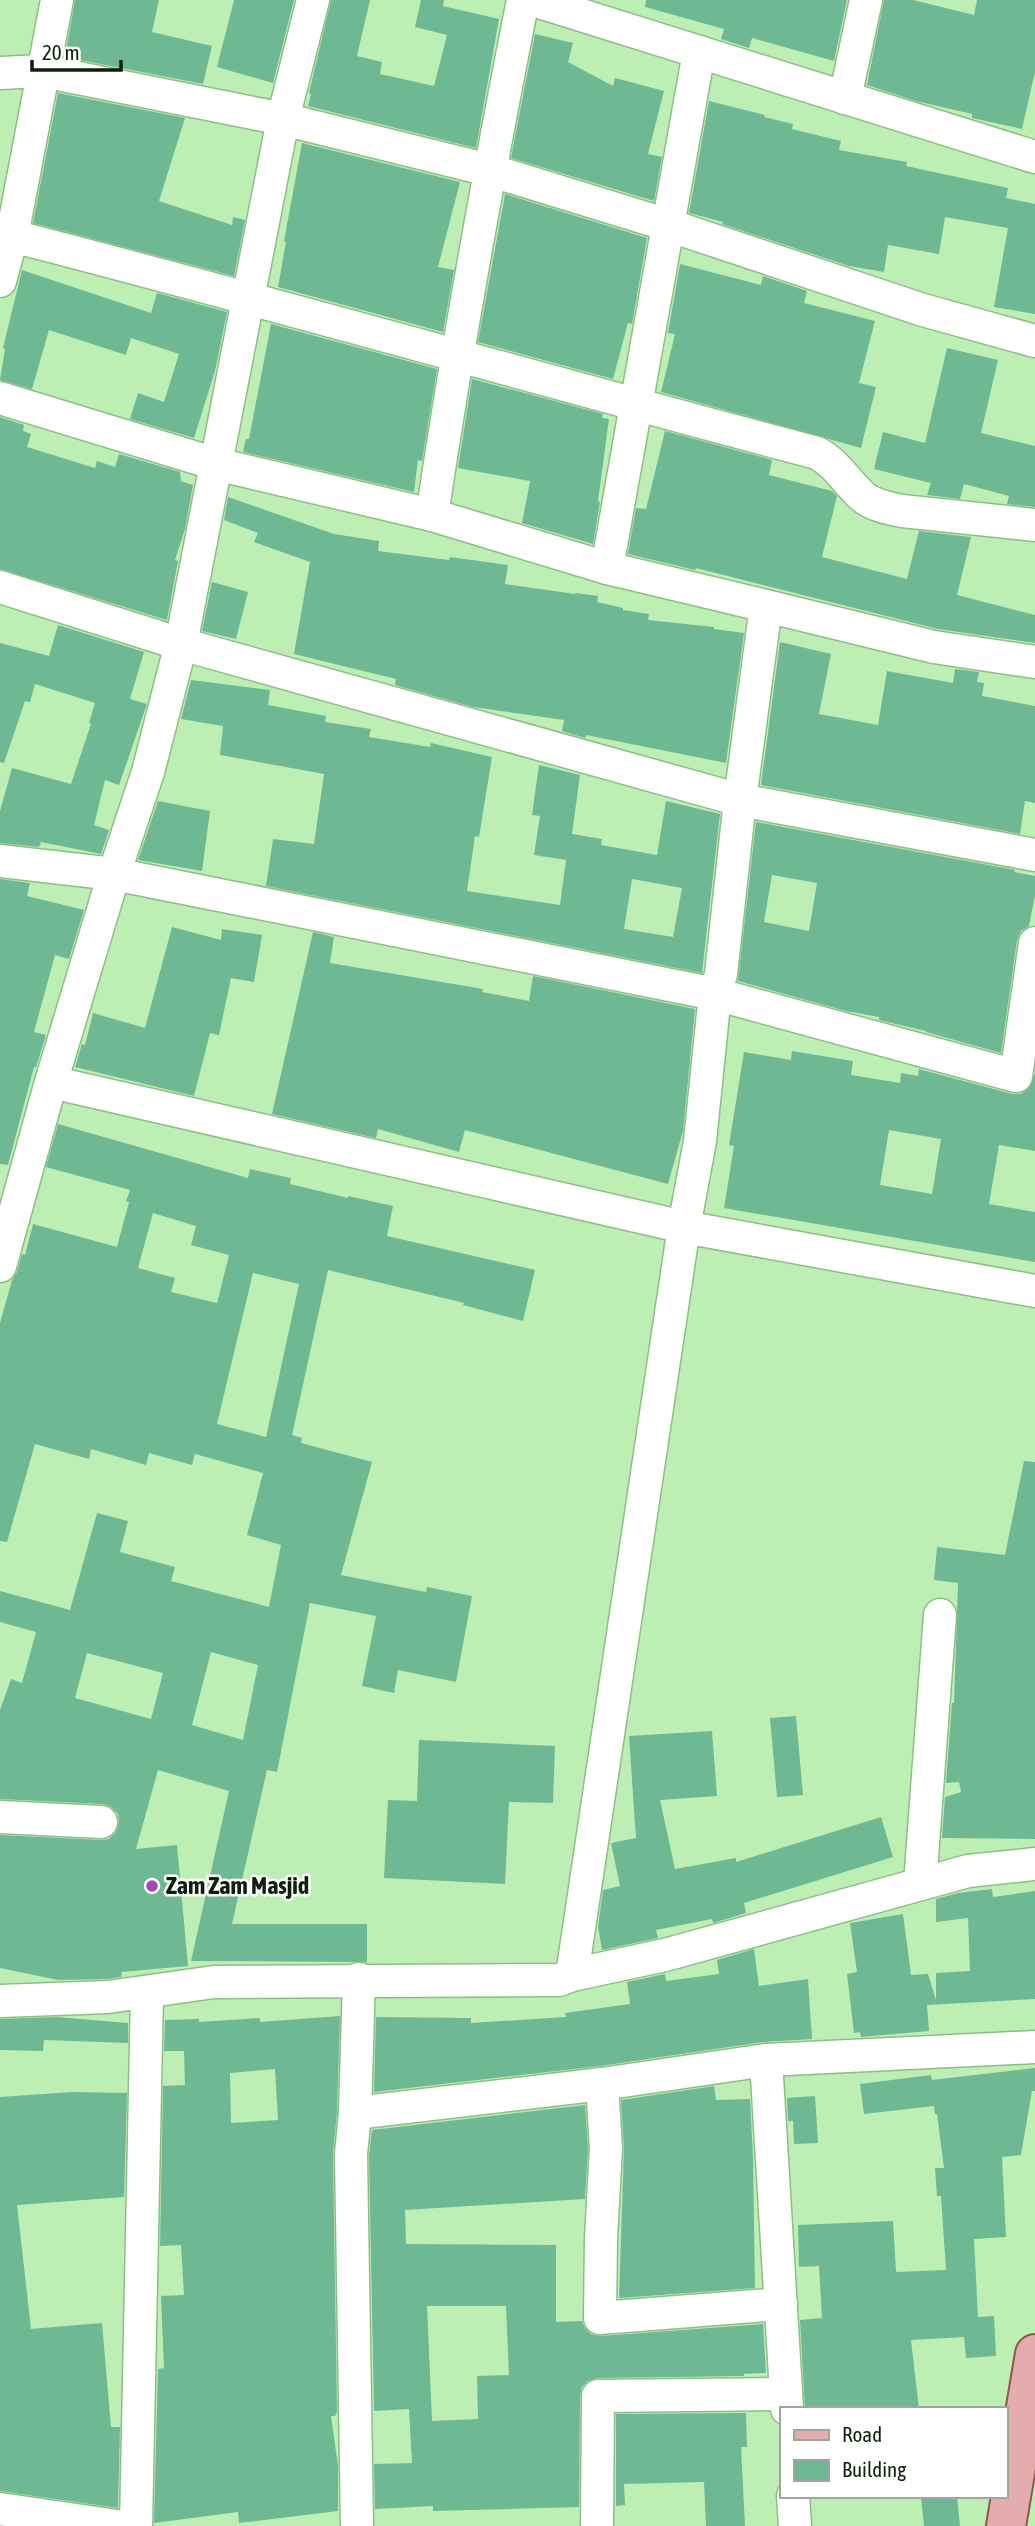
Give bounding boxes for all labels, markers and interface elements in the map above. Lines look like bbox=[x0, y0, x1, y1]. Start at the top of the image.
scale bar bbox=[32, 28, 121, 72]
text: 20 m bbox=[42, 40, 80, 64]
place label: Zam Zam Masjid bbox=[166, 1872, 309, 1899]
marker: Zam Zam Masjid bbox=[144, 1878, 160, 1894]
legend bbox=[780, 2407, 1007, 2498]
text: Road bbox=[842, 2422, 882, 2446]
text: Building bbox=[842, 2457, 906, 2481]

